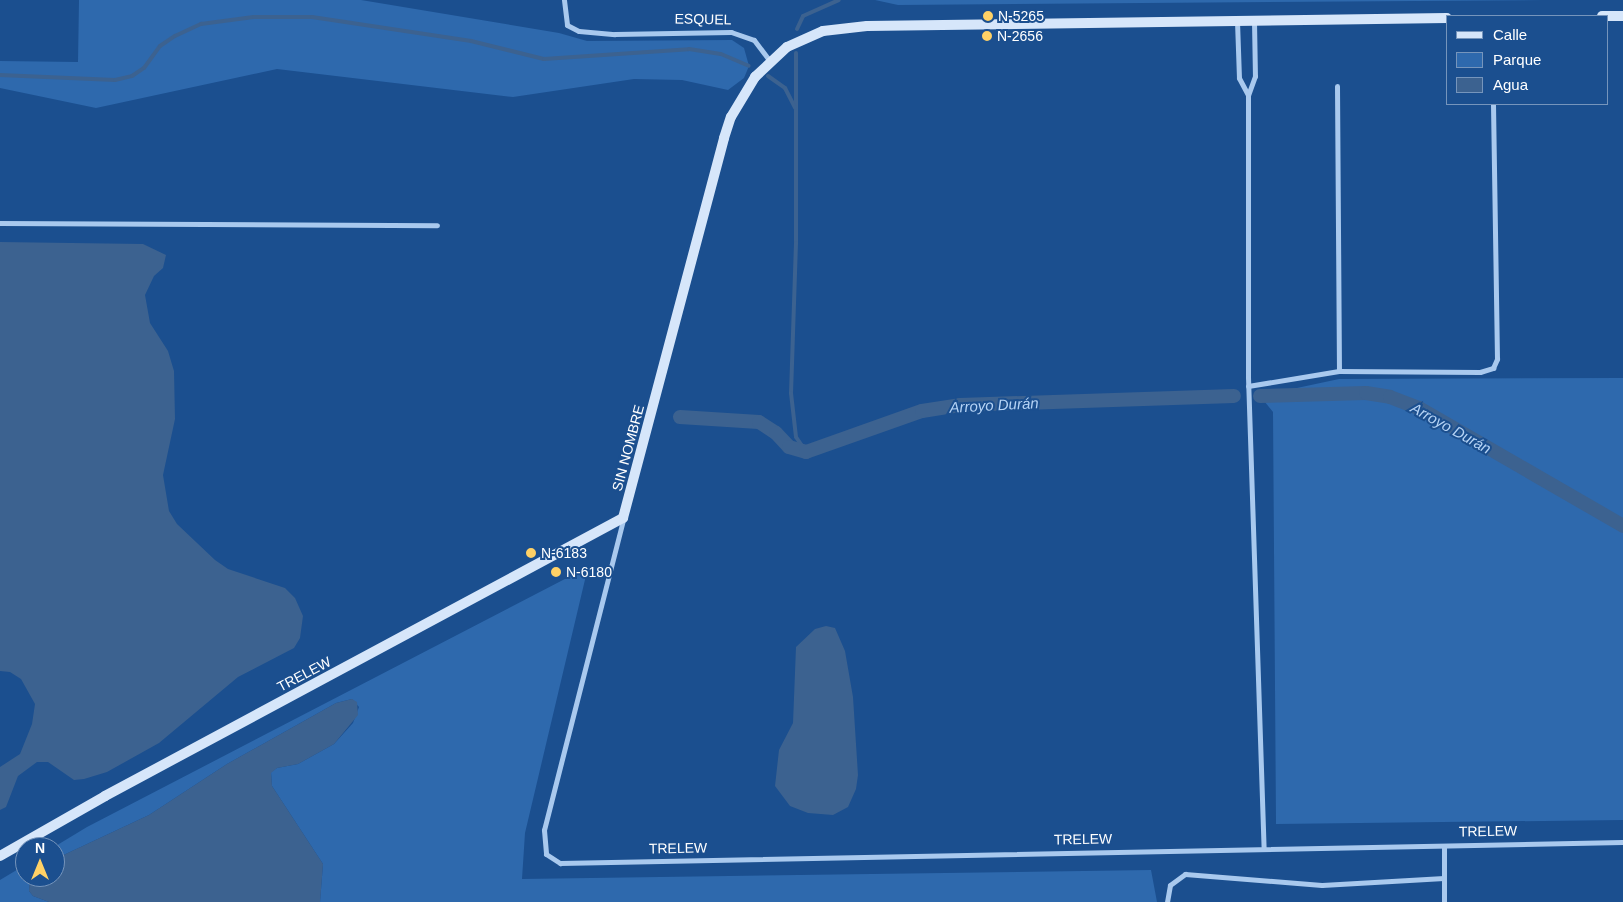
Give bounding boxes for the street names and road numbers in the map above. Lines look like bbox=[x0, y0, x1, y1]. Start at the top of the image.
street label: ESQUEL bbox=[674, 10, 732, 28]
street label: SIN NOMBRE bbox=[608, 403, 648, 493]
street label: TRELEW bbox=[274, 653, 334, 695]
street label: TRELEW bbox=[1459, 822, 1517, 840]
street label: TRELEW bbox=[1054, 830, 1112, 848]
street label: TRELEW bbox=[649, 839, 707, 857]

